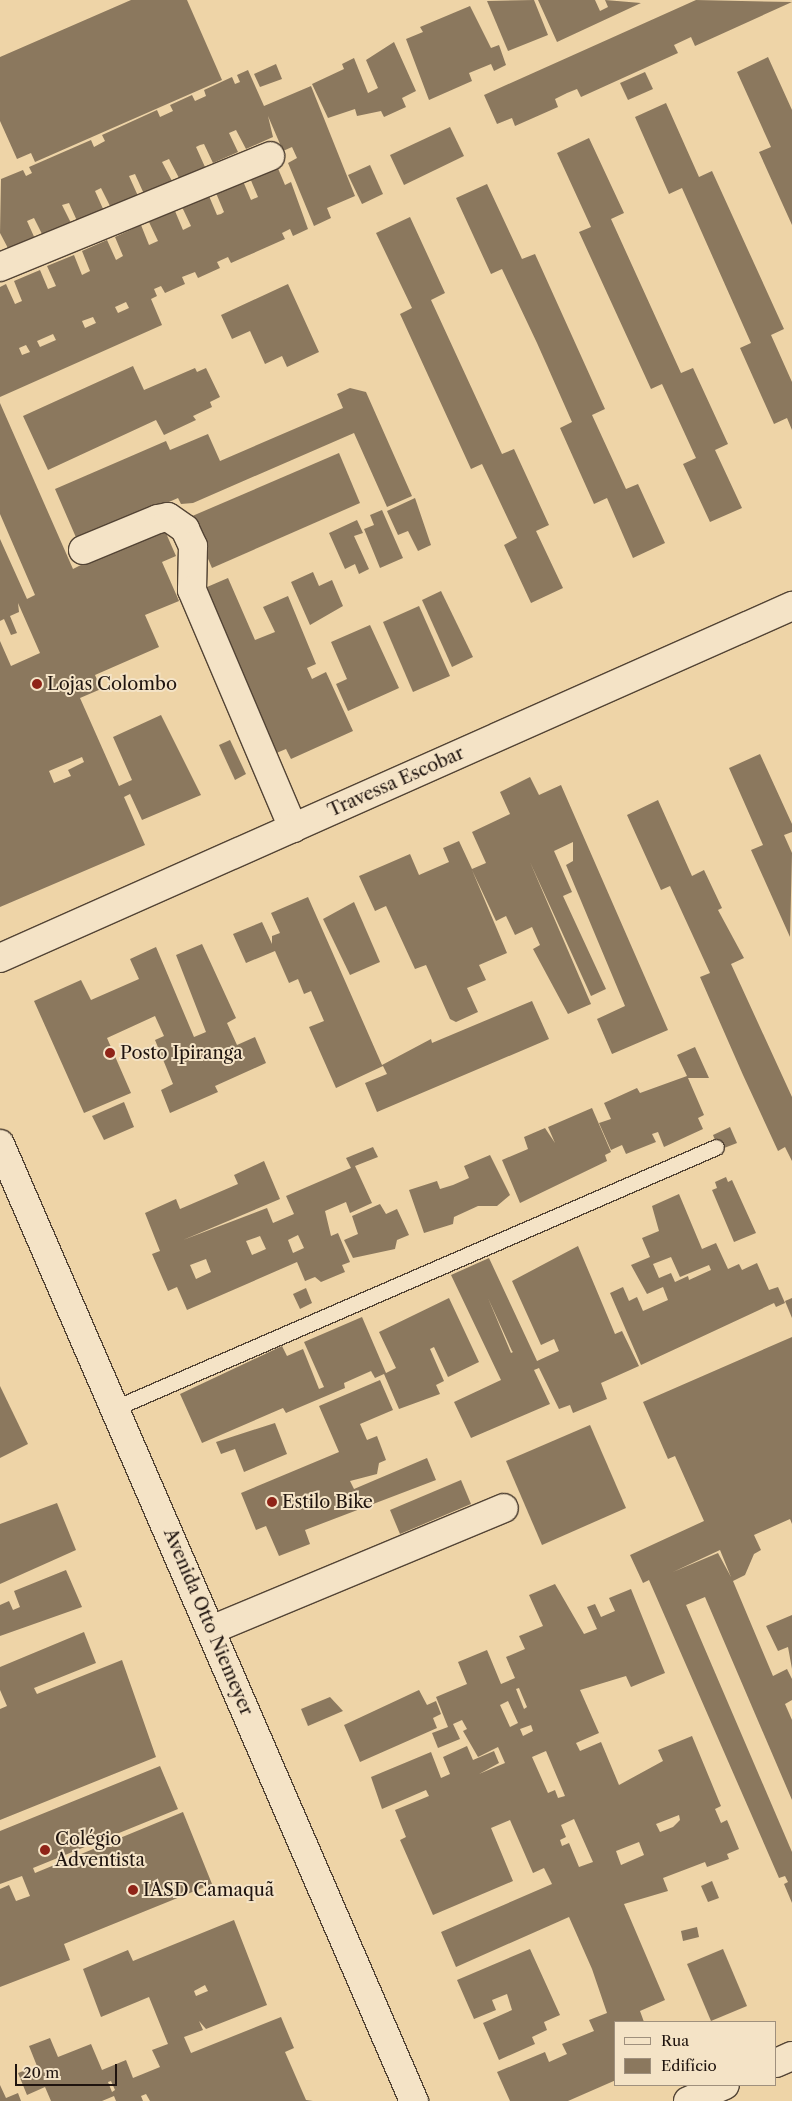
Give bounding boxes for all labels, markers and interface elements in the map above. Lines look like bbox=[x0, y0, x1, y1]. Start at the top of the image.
place label: Lojas Colombo bbox=[47, 673, 177, 695]
marker: Lojas Colombo bbox=[31, 678, 43, 690]
street label: Travessa Escobar bbox=[325, 742, 467, 822]
place label: Posto Ipiranga bbox=[120, 1042, 243, 1064]
marker: Posto Ipiranga bbox=[104, 1047, 116, 1059]
place label: Estilo Bike bbox=[282, 1491, 373, 1513]
marker: Estilo Bike bbox=[266, 1496, 278, 1508]
street label: Avenida Otto Niemeyer bbox=[159, 1525, 257, 1719]
place label: Colégio Adventista bbox=[55, 1829, 145, 1872]
marker: Colégio Adventista bbox=[39, 1844, 51, 1856]
place label: IASD Camaquã bbox=[143, 1879, 274, 1901]
marker: IASD Camaquã bbox=[127, 1884, 139, 1896]
legend bbox=[614, 2021, 777, 2086]
text: Rua bbox=[661, 2031, 689, 2050]
scale bar bbox=[18, 2054, 120, 2086]
text: Edifício bbox=[661, 2056, 717, 2075]
text: 20 m bbox=[23, 2063, 59, 2082]

